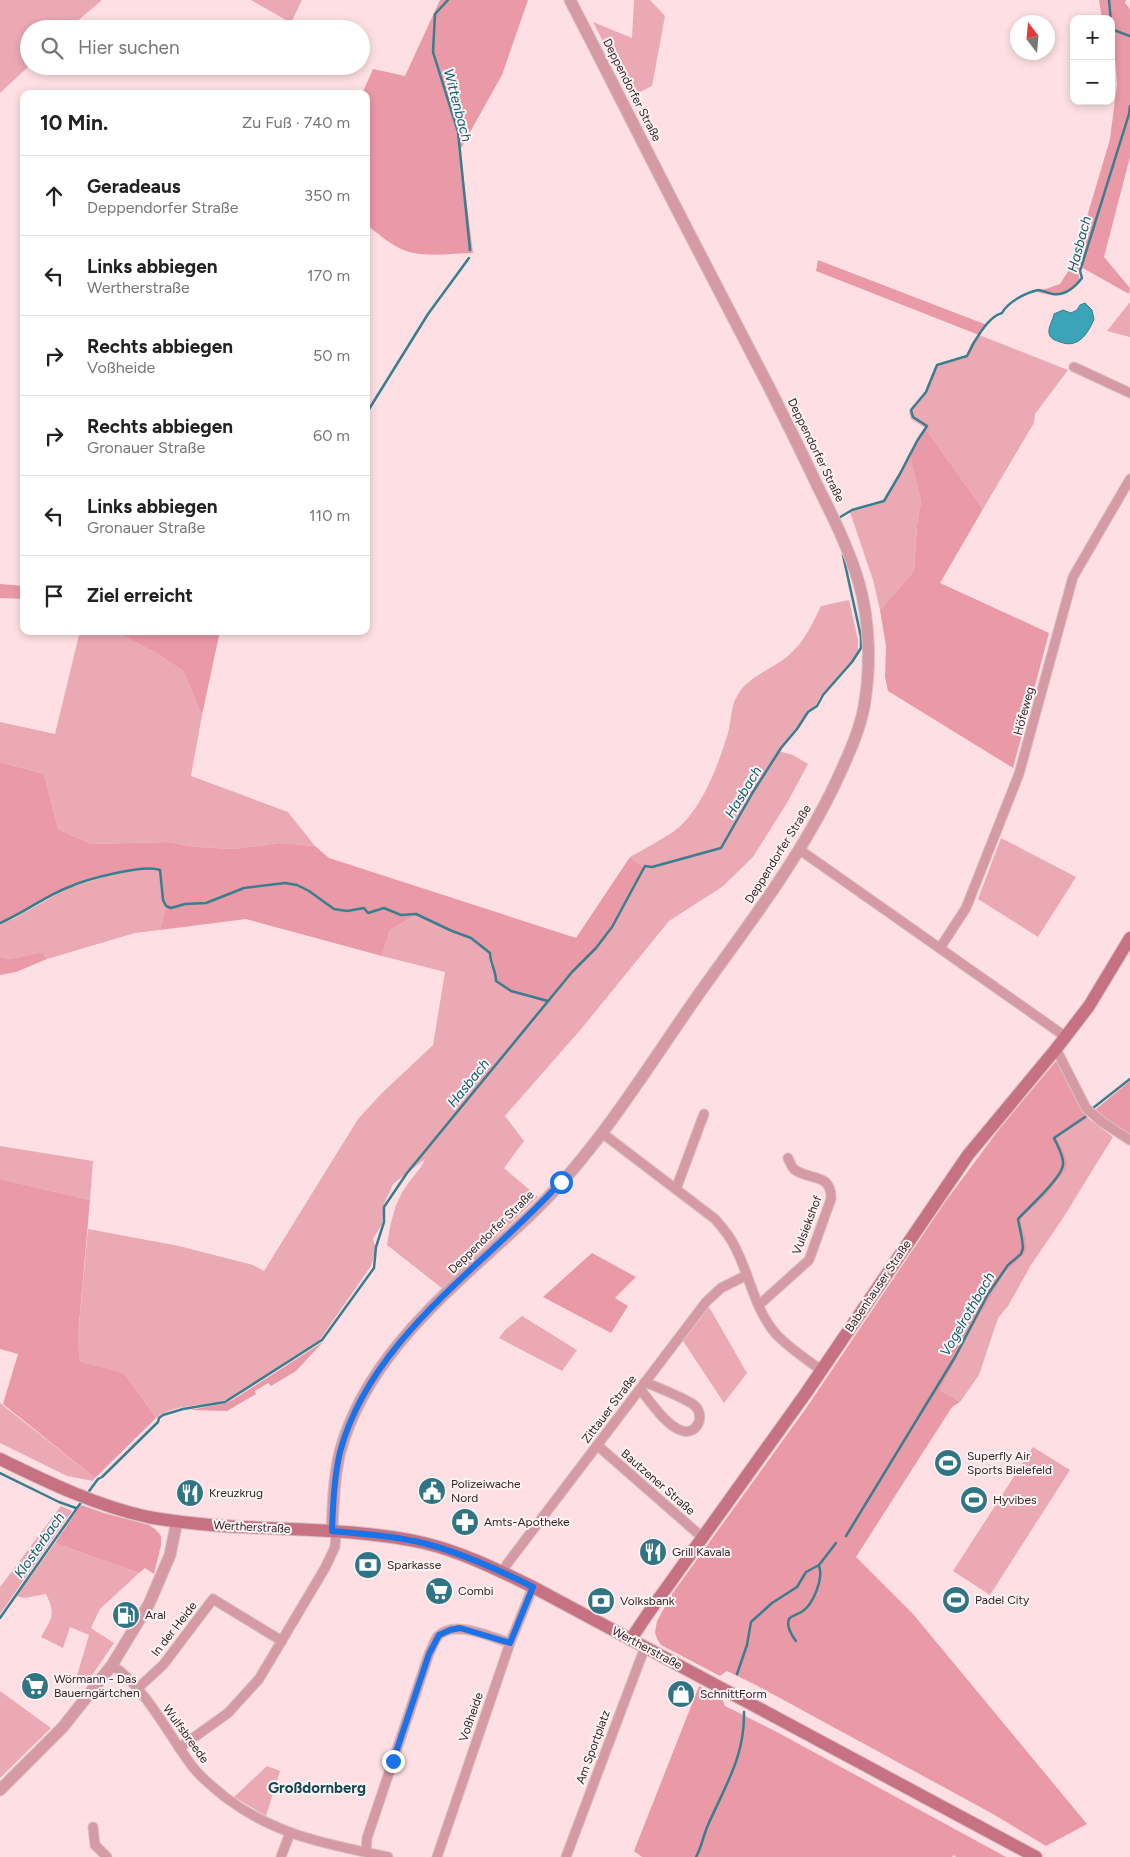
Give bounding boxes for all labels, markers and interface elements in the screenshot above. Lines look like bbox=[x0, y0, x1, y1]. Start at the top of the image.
north arrow bbox=[1010, 15, 1055, 60]
map controls bbox=[1070, 15, 1115, 105]
button: + bbox=[1070, 15, 1115, 60]
search box bbox=[20, 20, 370, 75]
icon: search bbox=[38, 34, 66, 62]
text: Hier suchen bbox=[78, 36, 179, 59]
street label: Deppendorfer Straße bbox=[600, 36, 664, 144]
button: − bbox=[1070, 60, 1115, 105]
water label: Wittenbach bbox=[440, 67, 475, 144]
text: 10 Min. bbox=[40, 110, 108, 135]
text: Zu Fuß · 740 m bbox=[242, 113, 350, 132]
text: Geradeaus bbox=[87, 175, 181, 198]
icon: ahead bbox=[40, 182, 68, 210]
text: 350 m bbox=[304, 186, 350, 205]
text: Deppendorfer Straße bbox=[87, 198, 239, 217]
water label: Hasbach bbox=[1064, 214, 1095, 274]
text: Links abbiegen bbox=[87, 255, 218, 278]
icon: left bbox=[40, 262, 68, 290]
text: 170 m bbox=[307, 266, 350, 285]
text: Wertherstraße bbox=[87, 278, 190, 297]
text: Rechts abbiegen bbox=[87, 335, 233, 358]
icon: right bbox=[40, 342, 68, 370]
text: 50 m bbox=[313, 346, 350, 365]
text: Voßheide bbox=[87, 358, 155, 377]
street label: Deppendorfer Straße bbox=[785, 396, 847, 505]
text: Rechts abbiegen bbox=[87, 415, 233, 438]
icon: right bbox=[40, 422, 68, 450]
text: 60 m bbox=[313, 426, 350, 445]
text: Gronauer Straße bbox=[87, 438, 205, 457]
text: Links abbiegen bbox=[87, 495, 218, 518]
icon: left bbox=[40, 502, 68, 530]
text: 110 m bbox=[309, 506, 350, 525]
text: Gronauer Straße bbox=[87, 518, 205, 537]
icon: arrive bbox=[40, 582, 68, 610]
text: Ziel erreicht bbox=[87, 584, 193, 607]
street label: Höfeweg bbox=[1011, 685, 1037, 737]
water label: Hasbach bbox=[721, 763, 766, 821]
street label: Deppendorfer Straße bbox=[742, 802, 814, 906]
water label: Hasbach bbox=[444, 1056, 493, 1111]
route start bbox=[550, 1171, 573, 1194]
street label: Deppendorfer Straße bbox=[445, 1187, 537, 1277]
street label: Vulsiekshof bbox=[789, 1193, 825, 1256]
street label: Babenhauser Straße bbox=[842, 1237, 914, 1335]
water label: Vogelrothbach bbox=[937, 1269, 998, 1359]
street label: Zittauer Straße bbox=[579, 1372, 639, 1446]
street label: Bautzener Straße bbox=[618, 1446, 698, 1518]
sports icon: Superfly Air Sports Bielefeld bbox=[933, 1448, 963, 1478]
place label: Superfly Air Sports Bielefeld bbox=[967, 1449, 1052, 1477]
public building icon: Polizeiwache Nord bbox=[417, 1476, 447, 1506]
place label: Polizeiwache Nord bbox=[451, 1477, 521, 1505]
restaurant icon: Kreuzkrug bbox=[175, 1478, 205, 1508]
sports icon: Hyvibes bbox=[959, 1485, 989, 1515]
place label: Kreuzkrug bbox=[209, 1486, 263, 1500]
place label: Hyvibes bbox=[993, 1493, 1037, 1507]
pharmacy icon: Amts-Apotheke bbox=[450, 1507, 480, 1537]
water label: Klosterbach bbox=[11, 1509, 68, 1581]
place label: Amts-Apotheke bbox=[484, 1515, 570, 1529]
street label: Wertherstraße bbox=[213, 1518, 291, 1536]
restaurant icon: Grill Kavala bbox=[638, 1537, 668, 1567]
place label: Grill Kavala bbox=[672, 1545, 730, 1559]
bank icon: Sparkasse bbox=[353, 1550, 383, 1580]
place label: Sparkasse bbox=[387, 1558, 442, 1572]
supermarket icon: Combi bbox=[424, 1576, 454, 1606]
place label: Combi bbox=[458, 1584, 494, 1598]
sports icon: Padel City bbox=[941, 1585, 971, 1615]
bank icon: Volksbank bbox=[586, 1586, 616, 1616]
place label: Padel City bbox=[975, 1593, 1030, 1607]
place label: Volksbank bbox=[620, 1594, 675, 1608]
street label: In der Heide bbox=[148, 1599, 200, 1659]
fuel station icon: Aral bbox=[111, 1600, 141, 1630]
place label: Aral bbox=[145, 1608, 166, 1622]
street label: Wertherstraße bbox=[610, 1624, 685, 1672]
supermarket icon: Wörmann - Das Bauerngärtchen bbox=[20, 1671, 50, 1701]
place label: Wörmann - Das Bauerngärtchen bbox=[54, 1672, 140, 1700]
shop icon: SchnittForm bbox=[666, 1679, 696, 1709]
place label: SchnittForm bbox=[700, 1687, 767, 1701]
street label: Voßheide bbox=[456, 1690, 486, 1743]
street label: Wulfsbreede bbox=[160, 1702, 212, 1766]
street label: Am Sportplatz bbox=[573, 1708, 613, 1786]
route end bbox=[382, 1750, 405, 1773]
district label: Großdornberg bbox=[268, 1779, 366, 1797]

